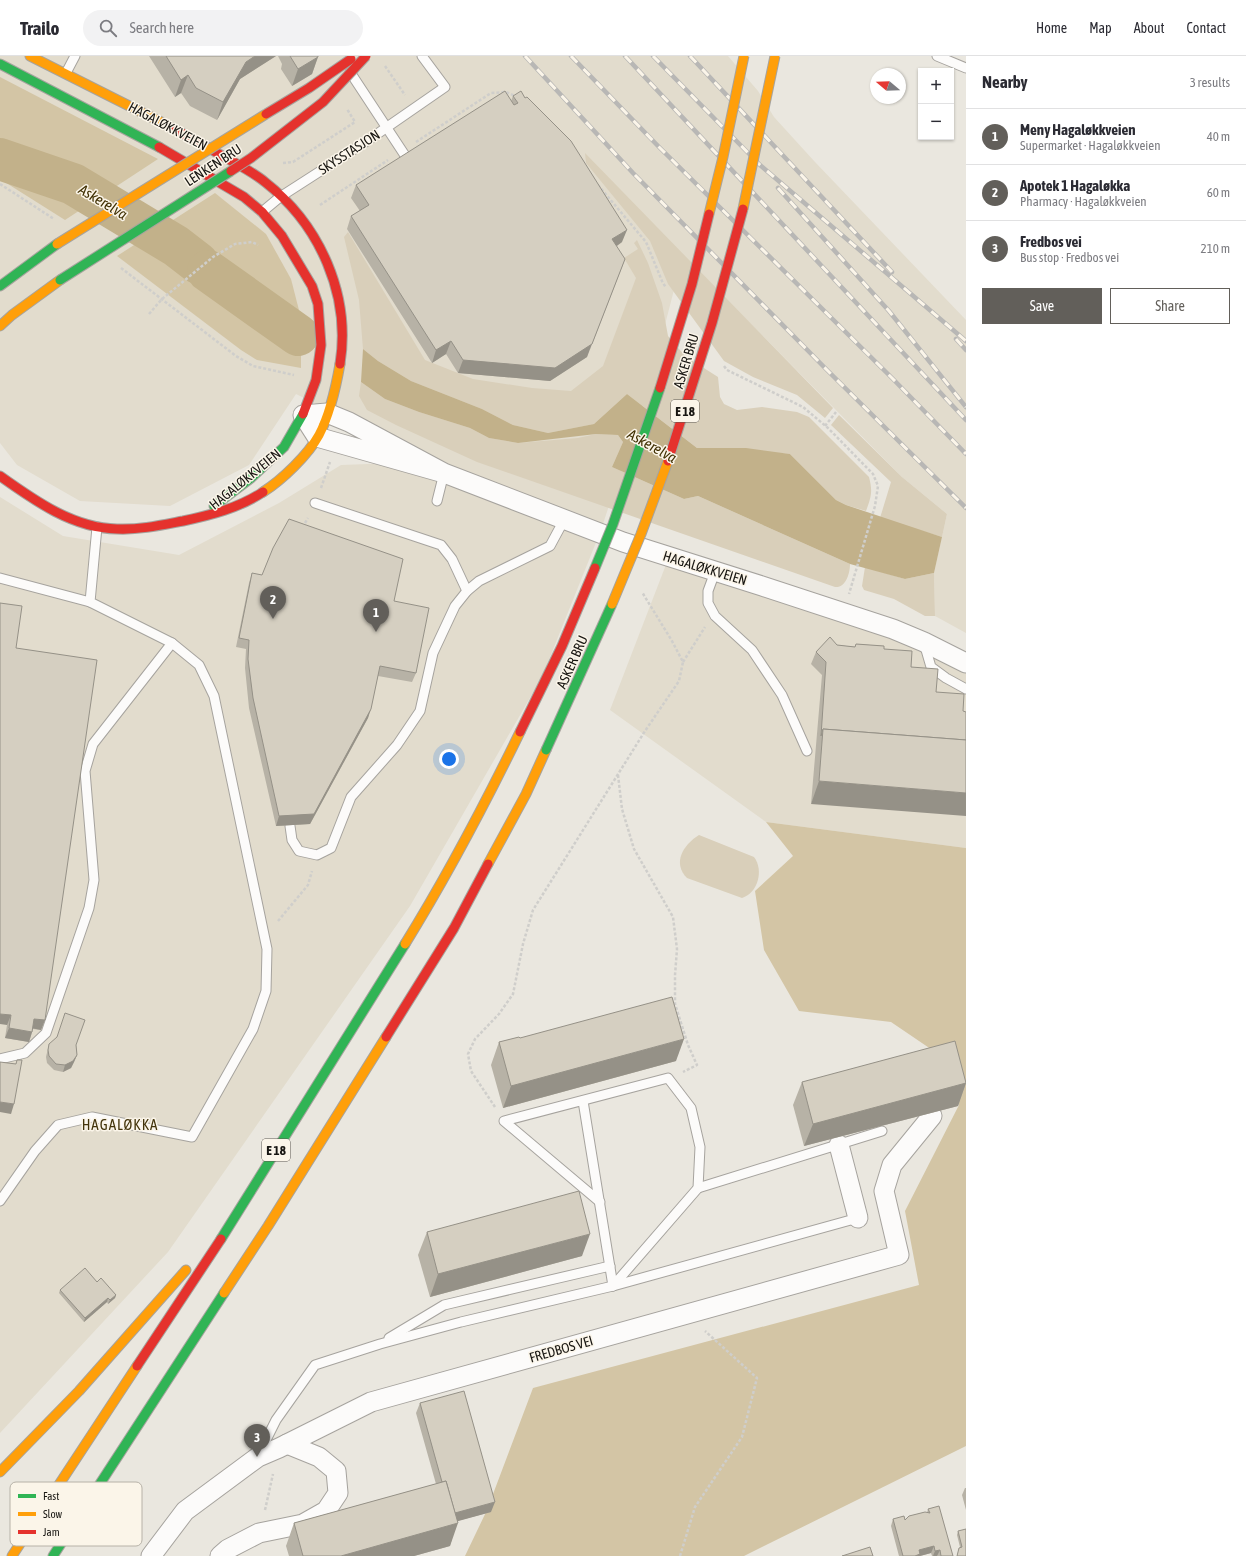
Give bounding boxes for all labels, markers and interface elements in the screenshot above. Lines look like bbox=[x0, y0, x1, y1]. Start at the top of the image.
search box bbox=[83, 10, 363, 46]
text: Trailo bbox=[20, 17, 59, 39]
icon: search bbox=[97, 17, 119, 39]
text: Search here bbox=[129, 19, 194, 36]
text: Home bbox=[1036, 20, 1067, 36]
text: Map bbox=[1089, 20, 1112, 36]
text: About bbox=[1134, 20, 1165, 36]
text: Contact bbox=[1187, 20, 1226, 36]
north arrow bbox=[870, 68, 906, 104]
map controls bbox=[918, 68, 954, 140]
button: + bbox=[918, 68, 954, 104]
text: Nearby bbox=[982, 72, 1028, 92]
text: 3 results bbox=[1190, 75, 1230, 90]
street label: HAGALØKKVEIEN bbox=[126, 99, 210, 153]
button: − bbox=[918, 104, 954, 140]
text: Meny Hagaløkkveien bbox=[1020, 121, 1136, 138]
street label: SKYSSTASJON bbox=[315, 126, 383, 178]
text: 1 bbox=[992, 129, 998, 144]
text: 40 m bbox=[1207, 129, 1230, 144]
text: Supermarket · Hagaløkkveien bbox=[1020, 138, 1161, 153]
street label: LENKEN BRU bbox=[182, 141, 244, 189]
text: Apotek 1 Hagaløkka bbox=[1020, 177, 1130, 194]
water label: Askerelva bbox=[75, 180, 131, 223]
text: 2 bbox=[992, 185, 998, 200]
text: 60 m bbox=[1207, 185, 1230, 200]
text: Pharmacy · Hagaløkkveien bbox=[1020, 194, 1147, 209]
text: Fredbos vei bbox=[1020, 233, 1082, 250]
text: 3 bbox=[992, 241, 998, 256]
text: 210 m bbox=[1201, 241, 1230, 256]
text: Bus stop · Fredbos vei bbox=[1020, 250, 1119, 265]
button: Save bbox=[982, 288, 1102, 324]
button: Share bbox=[1110, 288, 1230, 324]
street label: ASKER BRU bbox=[670, 332, 702, 390]
road number: E 18 bbox=[671, 400, 699, 422]
water label: Askerelva bbox=[624, 425, 680, 466]
street label: HAGALØKKVEIEN bbox=[206, 445, 284, 513]
street label: HAGALØKKVEIEN bbox=[661, 548, 749, 588]
pin: 2 bbox=[260, 586, 286, 619]
pin: 1 bbox=[363, 599, 389, 632]
street label: ASKER BRU bbox=[553, 633, 591, 691]
your location bbox=[439, 749, 459, 769]
district label: HAGALØKKA bbox=[82, 1116, 158, 1133]
road number: E 18 bbox=[262, 1139, 290, 1161]
street label: FREDBOS VEI bbox=[527, 1332, 595, 1366]
pin: 3 bbox=[244, 1424, 270, 1457]
legend bbox=[10, 1482, 142, 1546]
text: Fast bbox=[43, 1490, 59, 1502]
text: Slow bbox=[43, 1508, 62, 1520]
text: Jam bbox=[43, 1526, 60, 1538]

